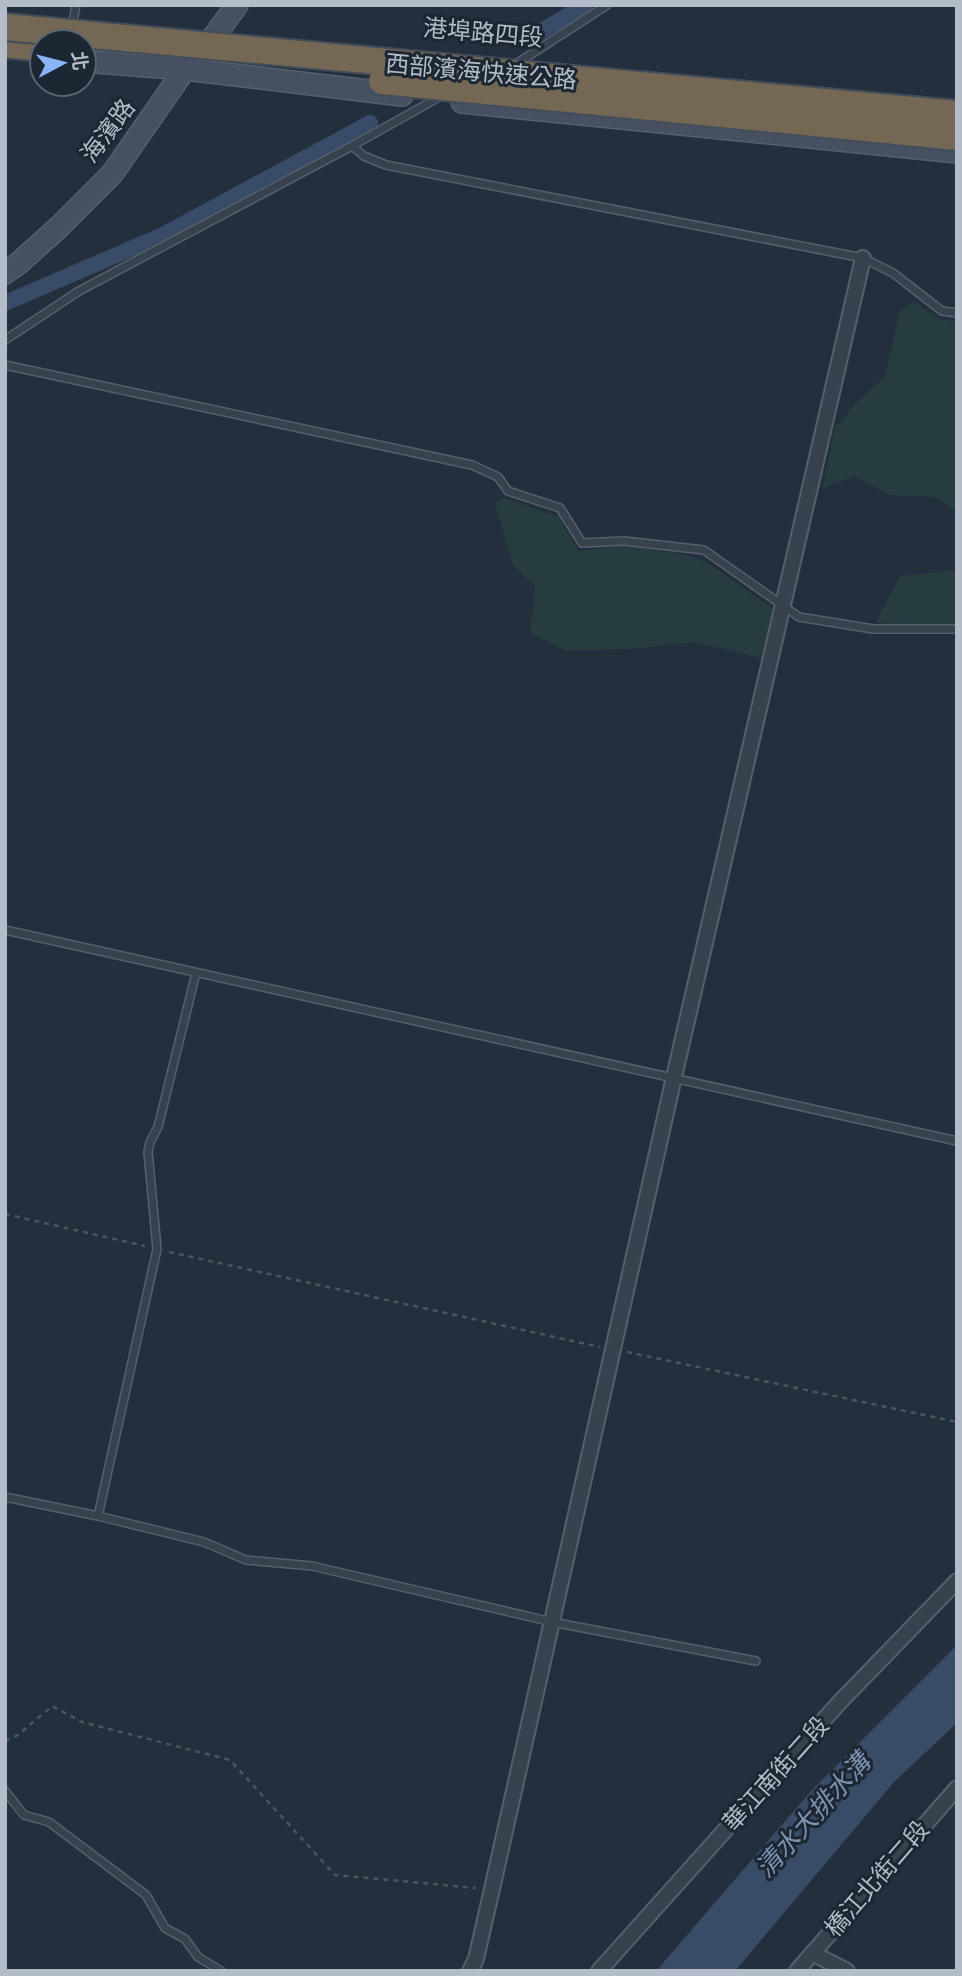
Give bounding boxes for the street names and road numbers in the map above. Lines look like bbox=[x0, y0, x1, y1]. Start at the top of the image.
street label: 港埠路四段 bbox=[422, 13, 544, 53]
street label: 西部濱海快速公路 bbox=[384, 49, 578, 95]
street label: 海濱路 bbox=[74, 93, 142, 169]
street label: 華江南街二段 bbox=[717, 1710, 835, 1838]
street label: 橋江北街二段 bbox=[818, 1815, 936, 1943]

